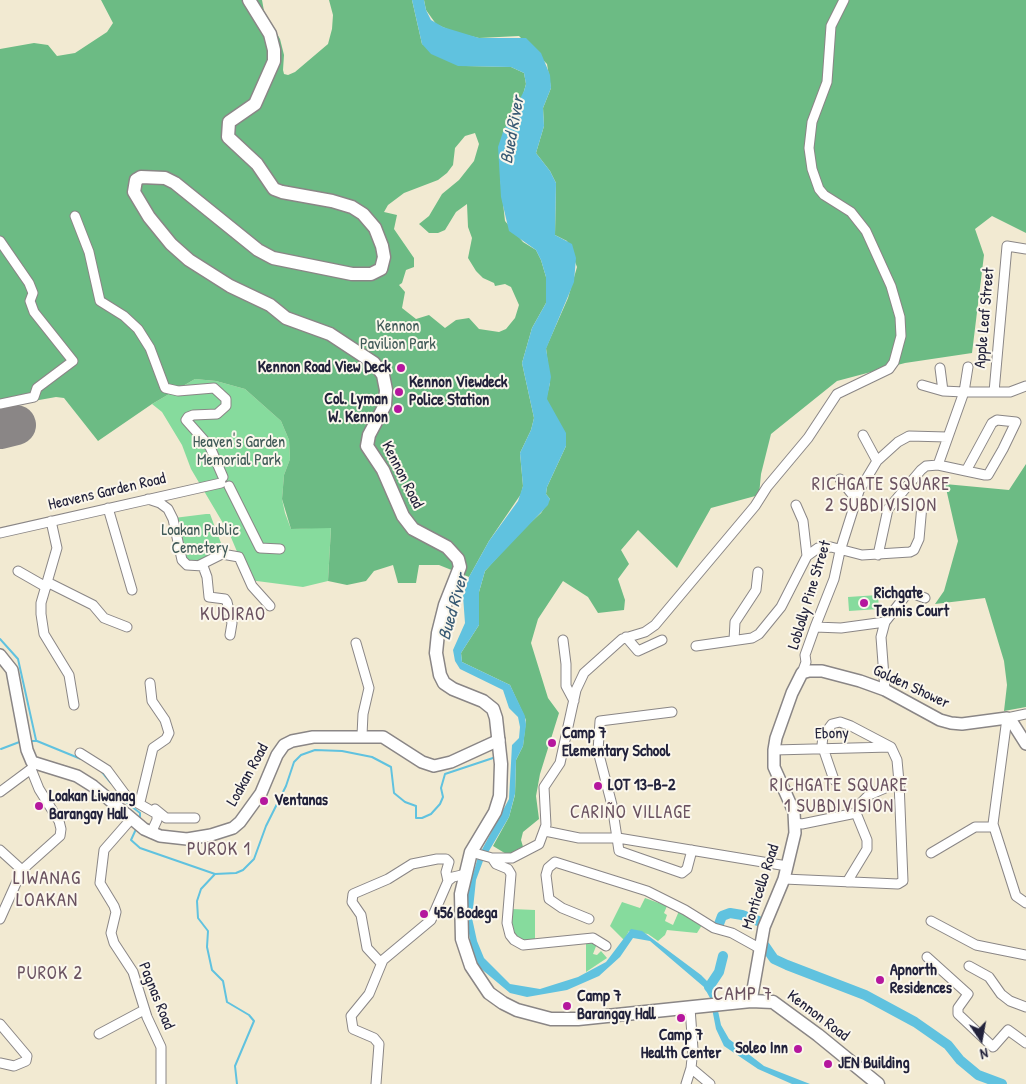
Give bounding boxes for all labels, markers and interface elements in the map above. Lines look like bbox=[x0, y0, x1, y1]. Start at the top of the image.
water label: Bued River bbox=[496, 95, 530, 165]
street label: Apple Leaf Street bbox=[971, 267, 999, 369]
park label: Kennon Pavilion Park bbox=[360, 317, 436, 355]
place label: Kennon Road View Deck bbox=[258, 358, 391, 378]
marker: Kennon Road View Deck bbox=[395, 362, 407, 374]
place label: Kennon Viewdeck Police Station bbox=[409, 373, 507, 411]
marker: Kennon Viewdeck Police Station bbox=[393, 386, 405, 398]
place label: Col. Lyman W. Kennon bbox=[324, 390, 388, 428]
marker: Col. Lyman W. Kennon bbox=[392, 403, 404, 415]
park label: Heaven's Garden Memorial Park bbox=[193, 433, 285, 471]
street label: Kennon Road bbox=[377, 438, 427, 512]
street label: Heavens Garden Road bbox=[46, 469, 168, 515]
district label: RICHGATE SQUARE 2 SUBDIVISION bbox=[810, 474, 952, 516]
park label: Loakan Public Cemetery bbox=[161, 521, 239, 559]
street label: Loblolly Pine Street bbox=[784, 538, 836, 652]
water label: Bued River bbox=[434, 571, 474, 643]
place label: Richgate Tennis Court bbox=[874, 584, 949, 622]
marker: Richgate Tennis Court bbox=[858, 597, 870, 609]
district label: KUDIRAO bbox=[199, 604, 267, 626]
street label: Golden Shower bbox=[870, 661, 952, 713]
place label: Camp 7 Elementary School bbox=[562, 724, 670, 762]
street label: Ebony bbox=[815, 724, 849, 744]
marker: Camp 7 Elementary School bbox=[546, 737, 558, 749]
street label: Loakan Road bbox=[223, 740, 273, 810]
district label: RICHGATE SQUARE 1 SUBDIVISION bbox=[768, 775, 910, 818]
place label: LOT 13-B-2 bbox=[608, 776, 676, 796]
marker: LOT 13-B-2 bbox=[592, 780, 604, 792]
place label: Loakan Liwanag Barangay Hall bbox=[49, 787, 135, 825]
place label: Ventanas bbox=[274, 791, 328, 811]
marker: Ventanas bbox=[258, 795, 270, 807]
marker: Loakan Liwanag Barangay Hall bbox=[33, 800, 45, 812]
district label: CARIÑO VILLAGE bbox=[568, 802, 694, 824]
district label: PUROK 1 bbox=[186, 839, 252, 861]
street label: Monticello Road bbox=[738, 842, 784, 932]
district label: LIWANAG LOAKAN bbox=[12, 868, 82, 912]
place label: 456 Bodega bbox=[434, 904, 497, 924]
marker: 456 Bodega bbox=[418, 908, 430, 920]
street label: Pagnas Road bbox=[134, 960, 178, 1032]
place label: Apnorth Residences bbox=[890, 961, 952, 999]
district label: PUROK 2 bbox=[16, 963, 84, 985]
marker: Apnorth Residences bbox=[874, 974, 886, 986]
district label: CAMP 7 bbox=[712, 984, 774, 1006]
street label: Kennon Road bbox=[783, 986, 853, 1046]
place label: Camp 7 Barangay Hall bbox=[577, 987, 656, 1025]
marker: Camp 7 Barangay Hall bbox=[561, 1000, 573, 1012]
marker: Camp 7 Health Center bbox=[675, 1012, 687, 1024]
north arrow bbox=[956, 1014, 1006, 1064]
place label: Camp 7 Health Center bbox=[641, 1026, 721, 1064]
place label: Soleo Inn bbox=[735, 1039, 788, 1059]
marker: Soleo Inn bbox=[792, 1043, 804, 1055]
text: N bbox=[979, 1044, 990, 1064]
place label: JEN Building bbox=[838, 1054, 910, 1074]
marker: JEN Building bbox=[822, 1058, 834, 1070]

